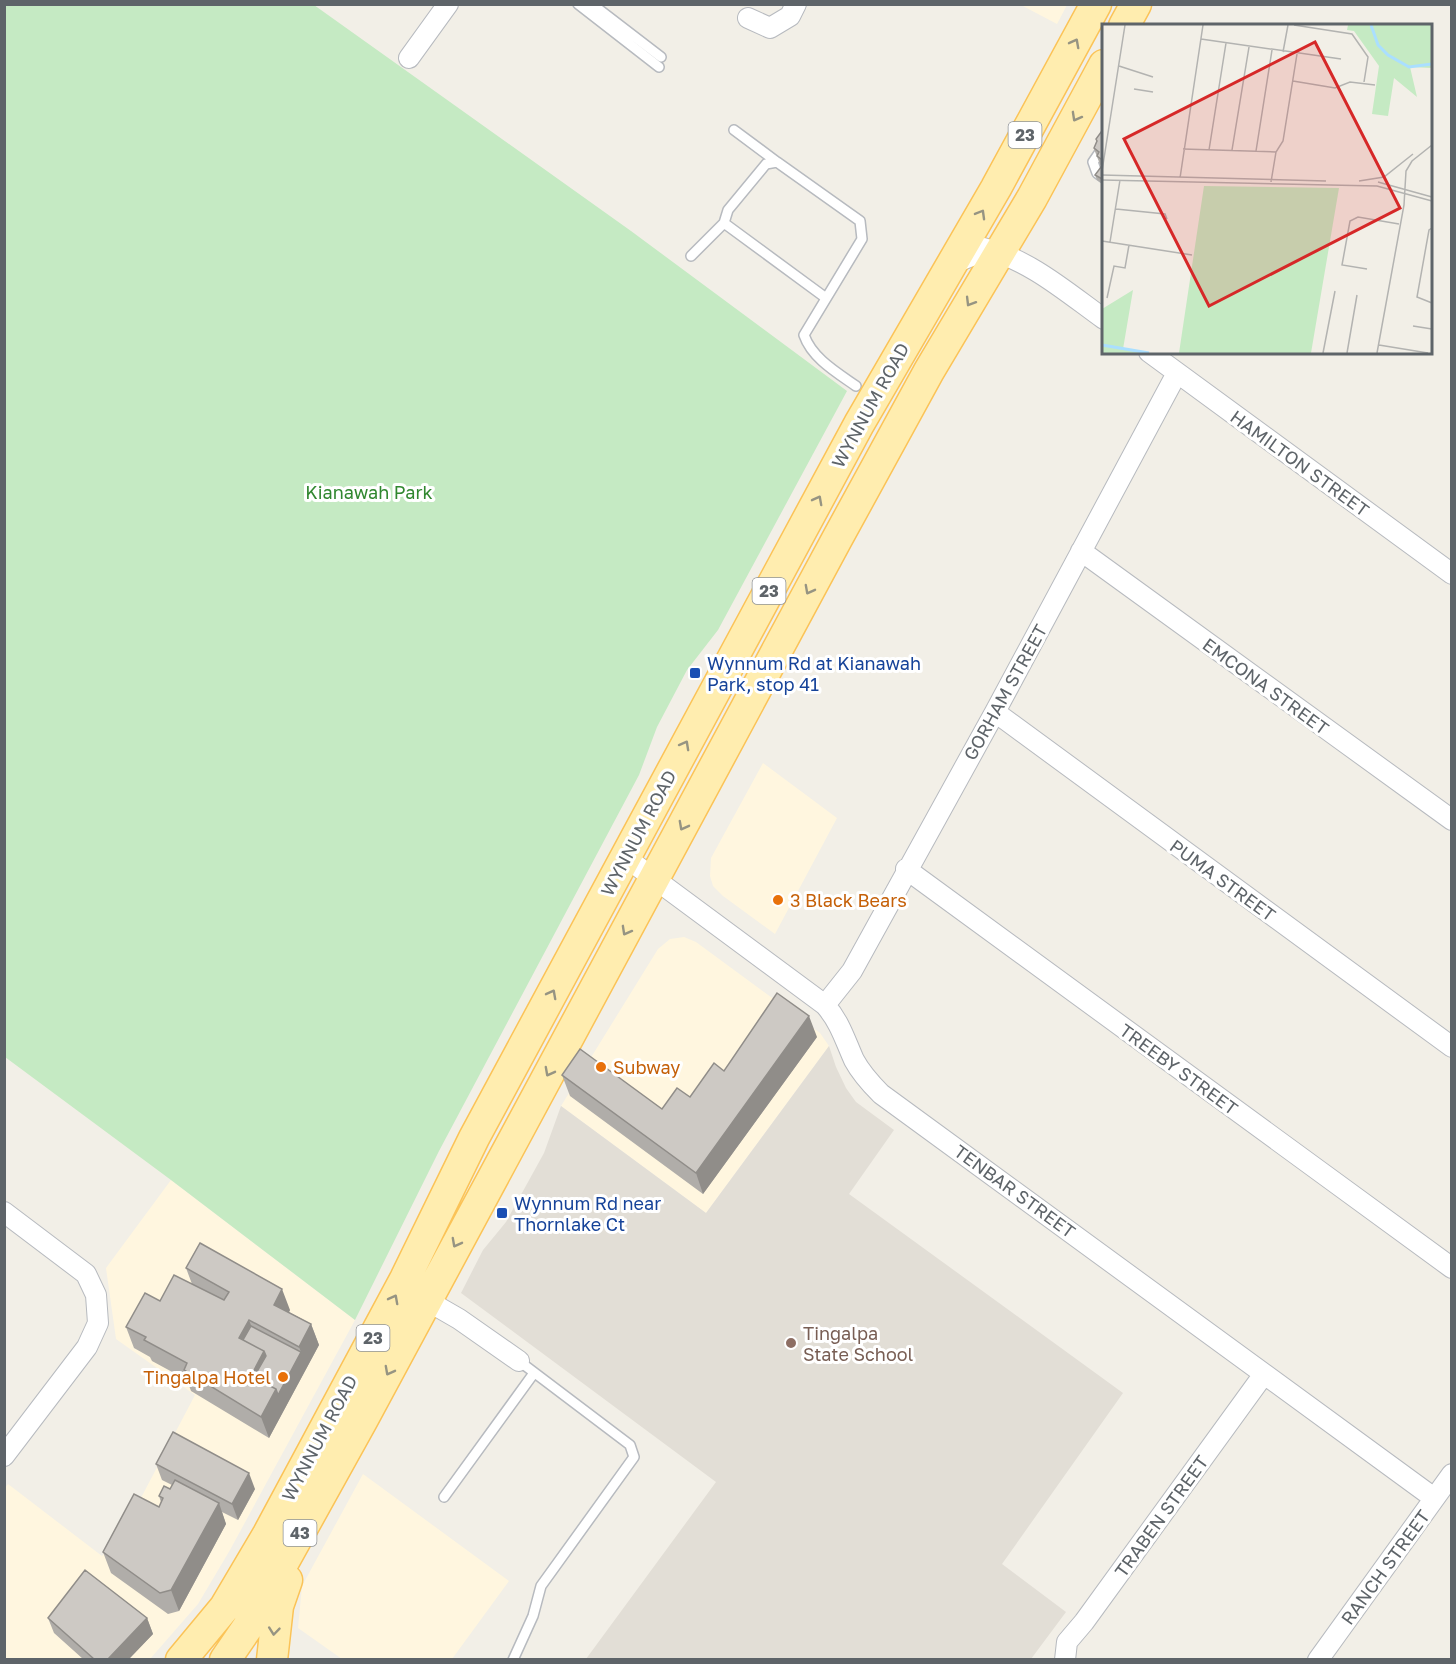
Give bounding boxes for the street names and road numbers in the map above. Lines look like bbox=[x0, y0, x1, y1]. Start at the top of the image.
road number: 23 bbox=[1008, 122, 1042, 148]
street label: WYNNUM ROAD bbox=[827, 339, 913, 471]
street label: HAMILTON STREET bbox=[1226, 405, 1374, 521]
road number: 23 bbox=[752, 578, 786, 604]
street label: GORHAM STREET bbox=[959, 620, 1051, 764]
street label: EMCONA STREET bbox=[1199, 633, 1333, 739]
street label: WYNNUM ROAD bbox=[596, 766, 680, 900]
street label: PUMA STREET bbox=[1166, 834, 1280, 926]
street label: TREEBY STREET bbox=[1116, 1019, 1242, 1119]
street label: TENBAR STREET bbox=[950, 1140, 1080, 1242]
road number: 23 bbox=[356, 1325, 389, 1351]
street label: WYNNUM ROAD bbox=[277, 1371, 361, 1505]
street label: TRABEN STREET bbox=[1110, 1451, 1212, 1581]
street label: RANCH STREET bbox=[1336, 1505, 1434, 1629]
road number: 43 bbox=[284, 1520, 316, 1546]

